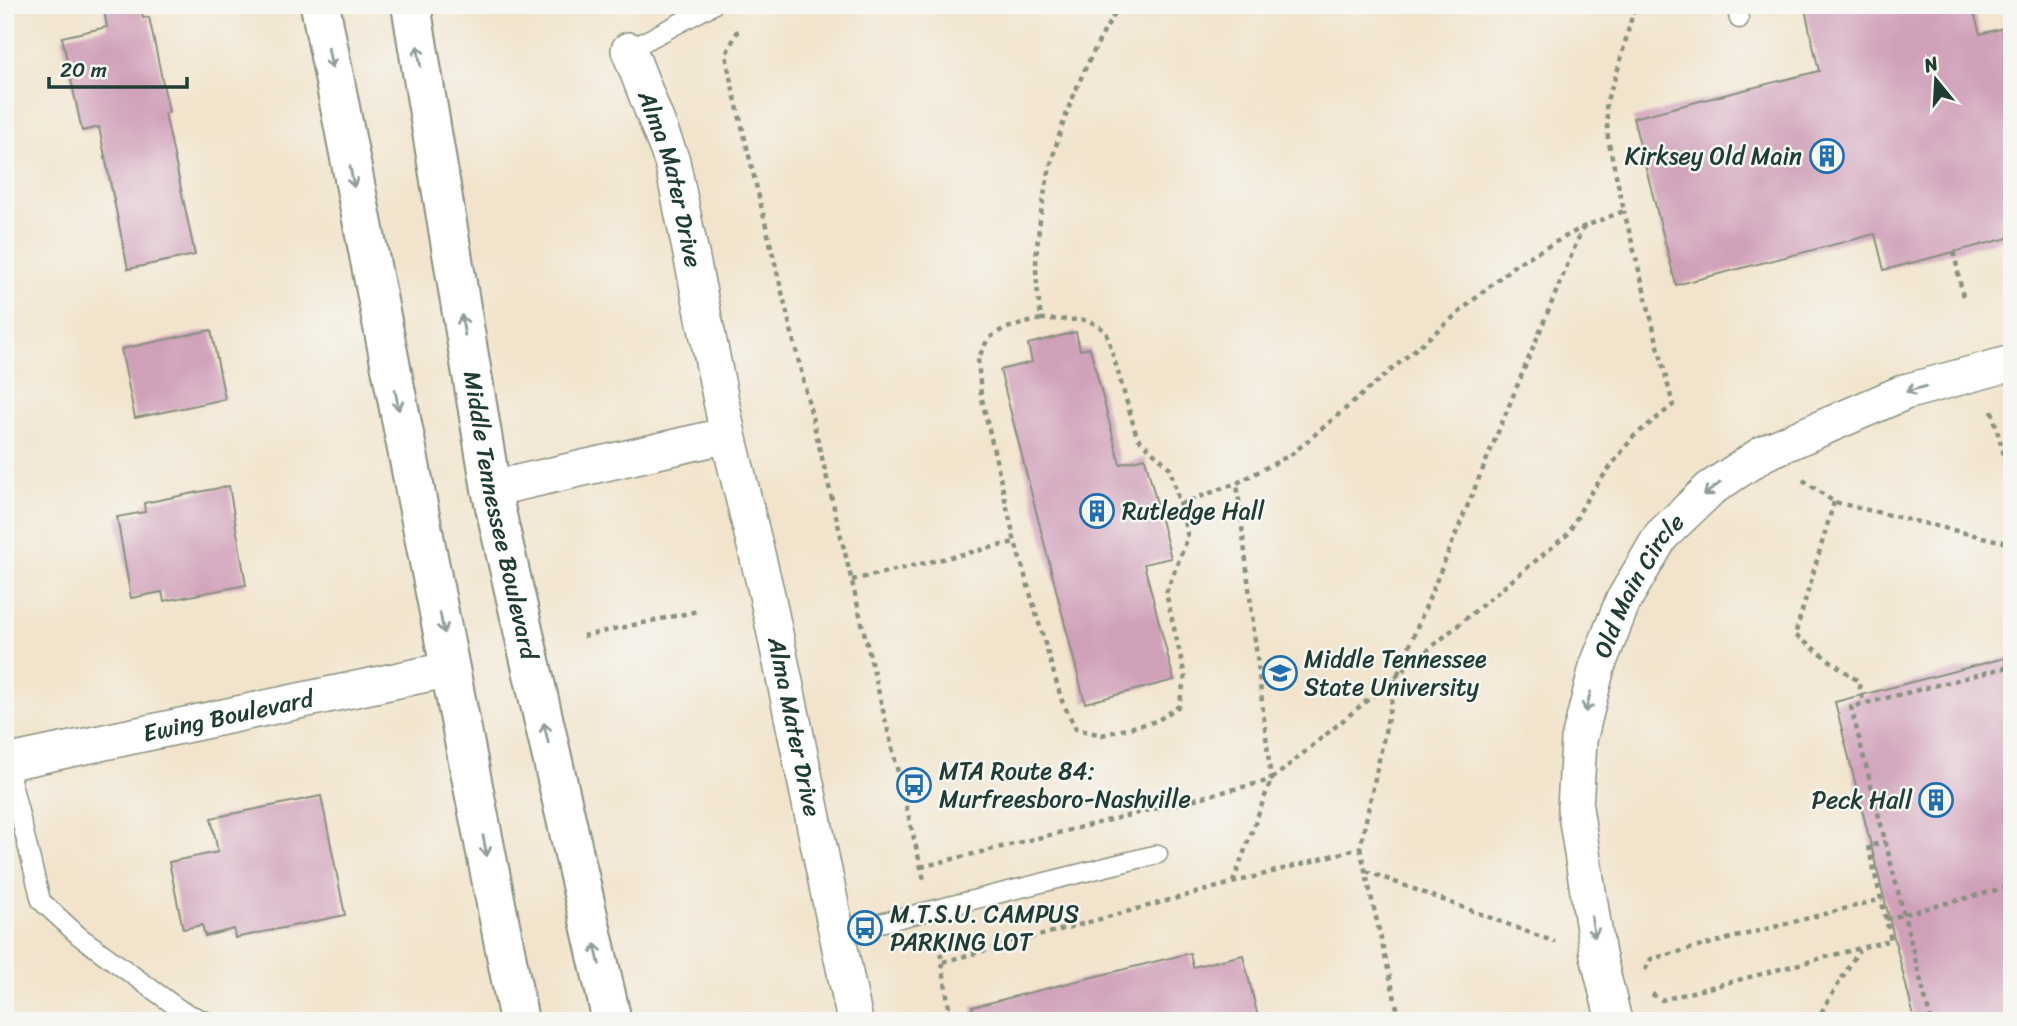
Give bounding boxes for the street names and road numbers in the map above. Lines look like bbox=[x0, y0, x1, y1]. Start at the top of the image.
street label: Alma Mater Drive bbox=[625, 83, 714, 271]
street label: Middle Tennessee Boulevard bbox=[451, 368, 551, 666]
street label: Old Main Circle bbox=[1582, 502, 1695, 664]
street label: Alma Mater Drive bbox=[755, 632, 833, 821]
street label: Ewing Boulevard bbox=[139, 677, 319, 754]

